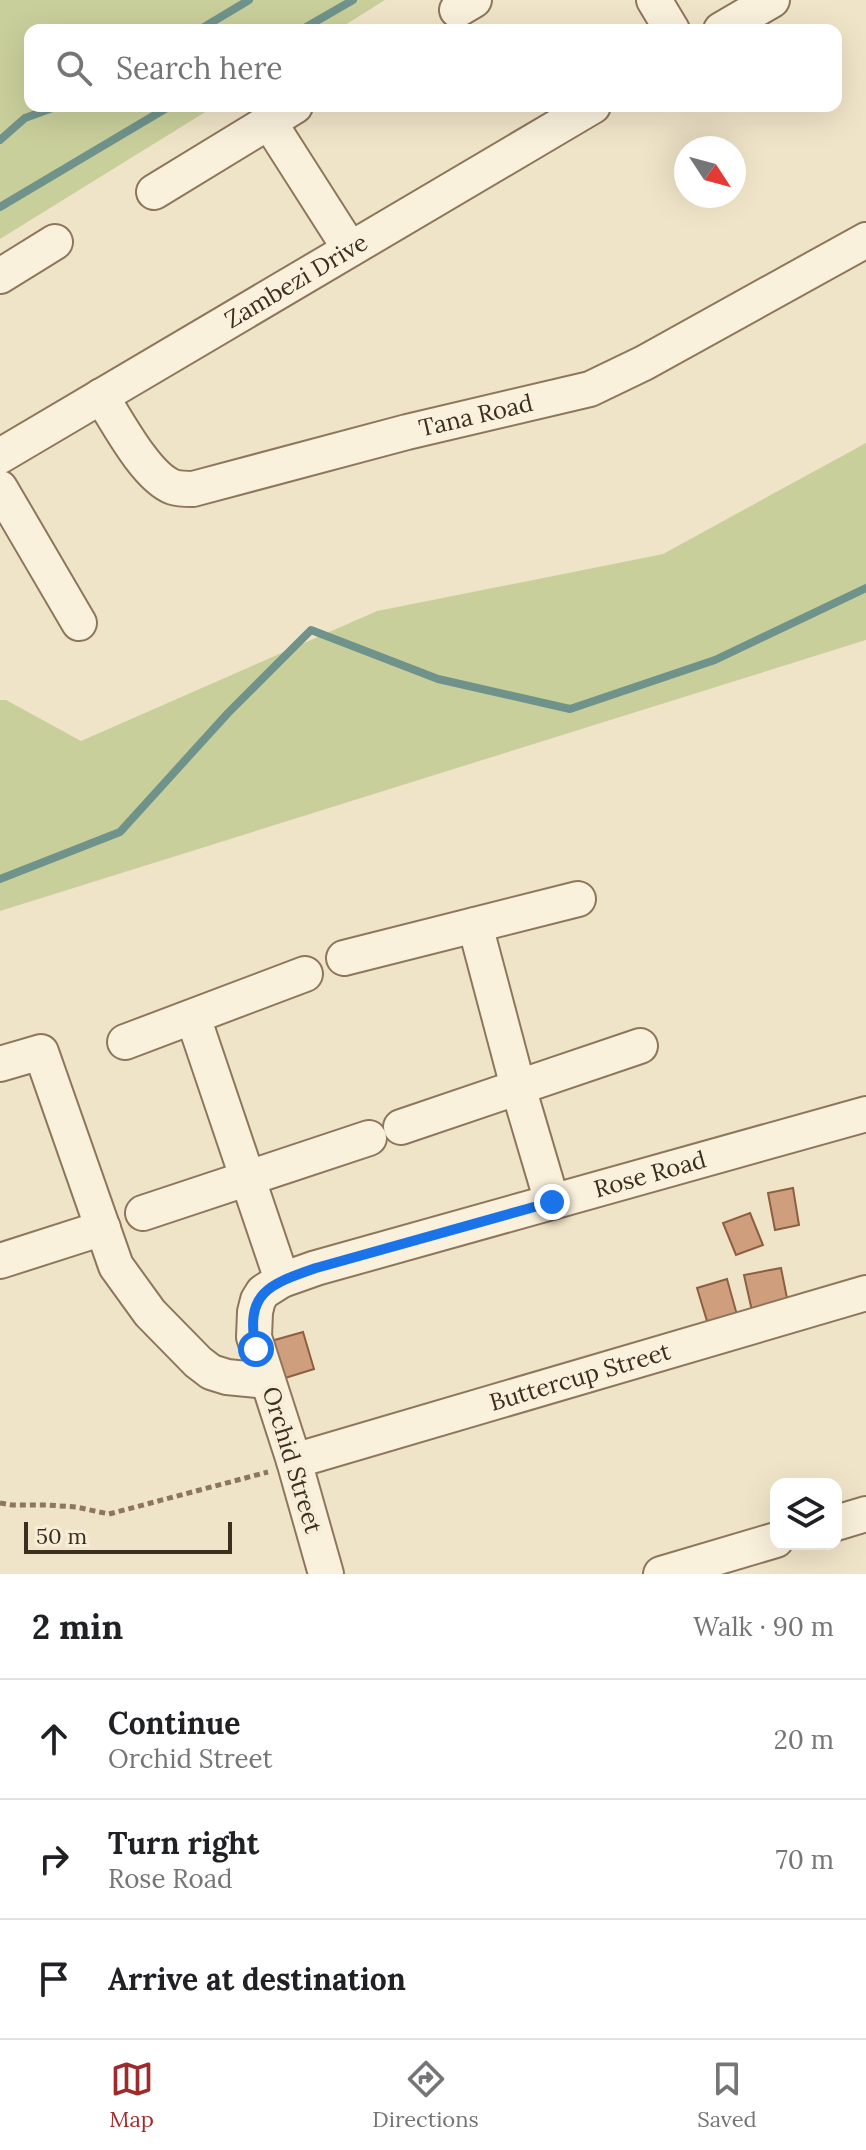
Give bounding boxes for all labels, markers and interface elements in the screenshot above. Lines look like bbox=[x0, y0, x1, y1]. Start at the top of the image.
search box bbox=[24, 24, 842, 112]
icon: search bbox=[52, 46, 96, 90]
text: Search here bbox=[116, 49, 283, 87]
north arrow bbox=[674, 136, 746, 208]
street label: Zambezi Drive bbox=[219, 226, 373, 335]
street label: Tana Road bbox=[416, 387, 536, 444]
street label: Rose Road bbox=[590, 1144, 710, 1204]
route end bbox=[534, 1184, 570, 1220]
route start bbox=[238, 1331, 274, 1367]
street label: Buttercup Street bbox=[486, 1335, 675, 1418]
street label: Orchid Street bbox=[255, 1383, 330, 1538]
map controls bbox=[770, 1478, 842, 1550]
button: layers bbox=[770, 1478, 842, 1550]
scale bar bbox=[24, 1518, 232, 1554]
text: 50 m bbox=[36, 1522, 87, 1550]
text: 2 min bbox=[32, 1605, 123, 1648]
text: Walk · 90 m bbox=[693, 1610, 834, 1643]
text: Continue bbox=[108, 1704, 240, 1742]
icon: ahead bbox=[32, 1717, 76, 1761]
text: 20 m bbox=[774, 1723, 834, 1756]
text: Orchid Street bbox=[108, 1742, 273, 1775]
text: Turn right bbox=[108, 1824, 259, 1862]
icon: right bbox=[32, 1837, 76, 1881]
text: 70 m bbox=[776, 1843, 834, 1876]
text: Rose Road bbox=[108, 1862, 233, 1895]
icon: arrive bbox=[32, 1957, 76, 2001]
text: Arrive at destination bbox=[108, 1960, 406, 1998]
tab: Map bbox=[109, 2057, 154, 2133]
tab: Directions bbox=[372, 2057, 479, 2133]
tab: Saved bbox=[697, 2057, 757, 2133]

